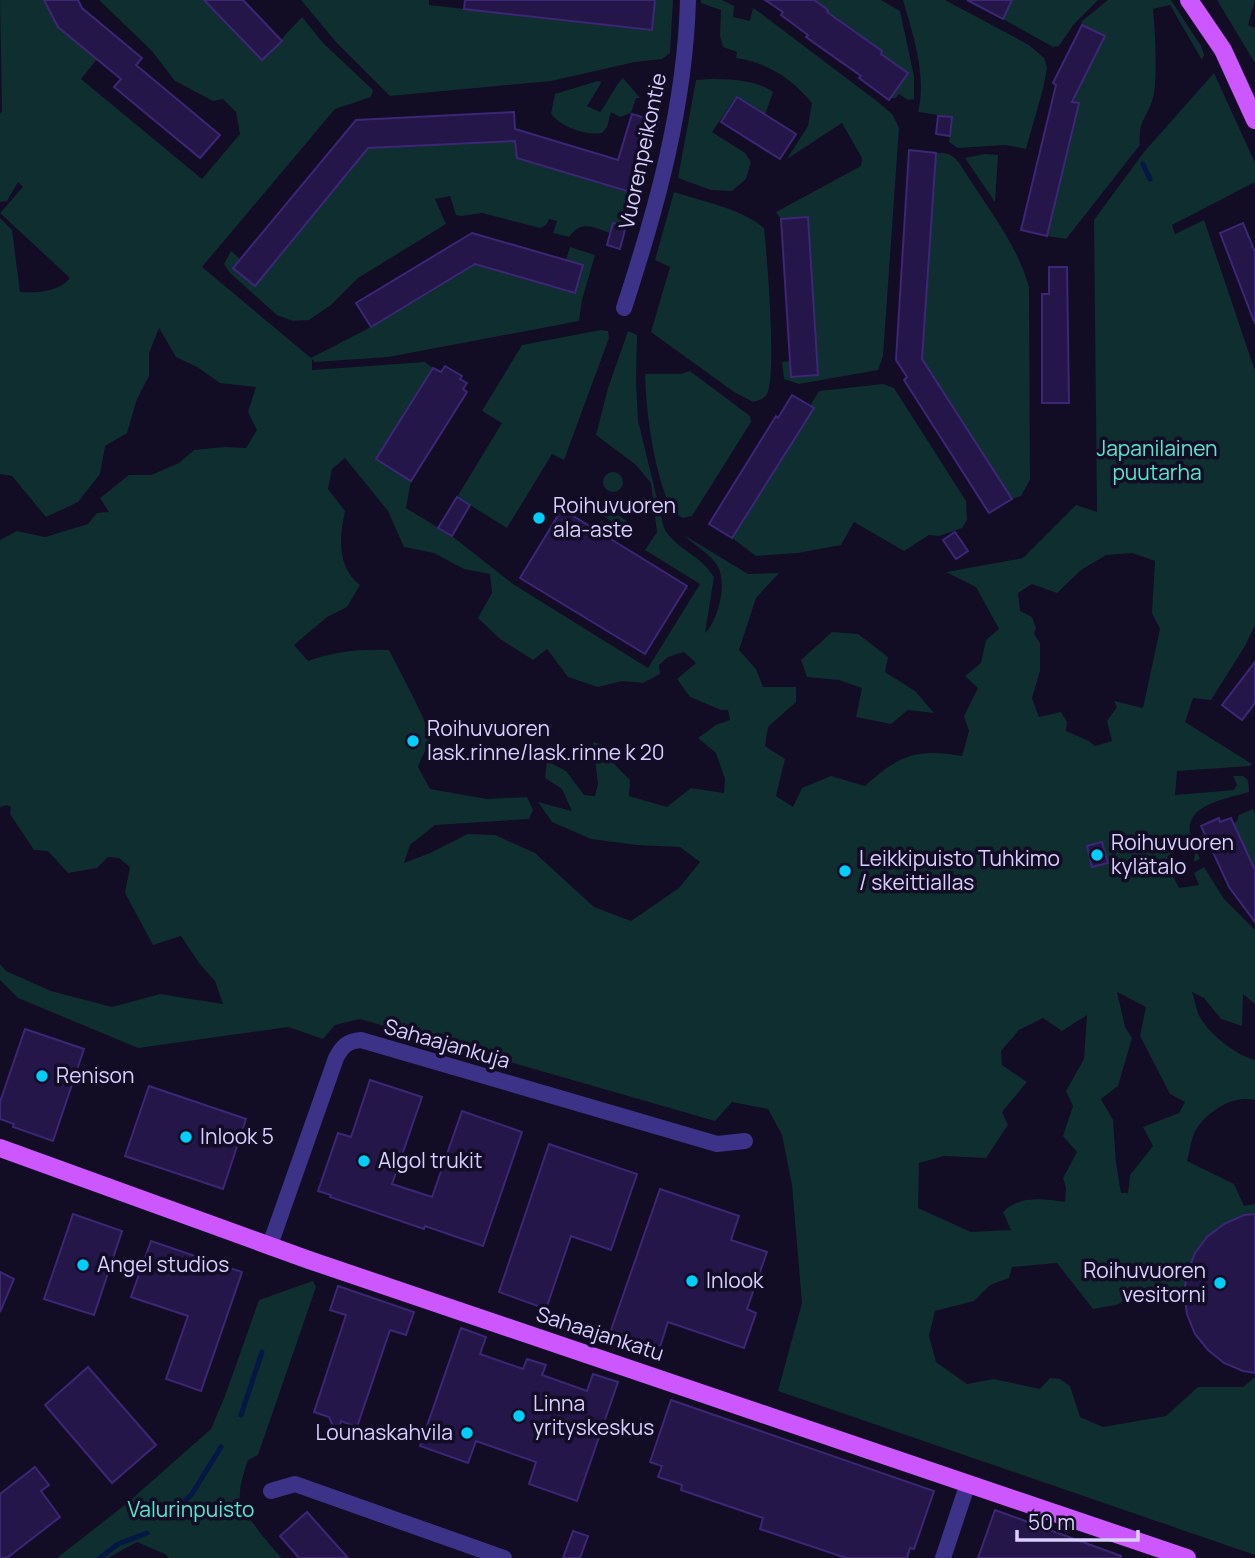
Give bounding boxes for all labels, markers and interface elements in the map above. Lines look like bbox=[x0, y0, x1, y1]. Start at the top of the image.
street label: Vuorenpeikontie bbox=[612, 70, 672, 231]
park label: Japanilainen puutarha bbox=[1096, 434, 1218, 486]
place label: Roihuvuoren ala-aste bbox=[553, 491, 676, 543]
marker: Roihuvuoren ala-aste bbox=[531, 510, 547, 526]
place label: Roihuvuoren lask.rinne/lask.rinne k 20 bbox=[427, 714, 665, 766]
marker: Roihuvuoren lask.rinne/lask.rinne k 20 bbox=[405, 733, 421, 749]
place label: Roihuvuoren kylätalo bbox=[1111, 828, 1234, 880]
place label: Leikkipuisto Tuhkimo / skeittiallas bbox=[859, 844, 1060, 896]
marker: Roihuvuoren kylätalo bbox=[1089, 847, 1105, 863]
marker: Leikkipuisto Tuhkimo / skeittiallas bbox=[837, 863, 853, 879]
street label: Sahaajankuja bbox=[381, 1012, 513, 1074]
place label: Renison bbox=[56, 1061, 135, 1089]
marker: Renison bbox=[34, 1068, 50, 1084]
place label: Inlook 5 bbox=[200, 1122, 274, 1150]
marker: Inlook 5 bbox=[178, 1129, 194, 1145]
place label: Algol trukit bbox=[378, 1146, 482, 1174]
marker: Algol trukit bbox=[356, 1153, 372, 1169]
place label: Angel studios bbox=[97, 1250, 229, 1278]
place label: Roihuvuoren vesitorni bbox=[1083, 1256, 1206, 1308]
marker: Angel studios bbox=[75, 1257, 91, 1273]
place label: Inlook bbox=[706, 1266, 764, 1294]
marker: Inlook bbox=[684, 1273, 700, 1289]
marker: Roihuvuoren vesitorni bbox=[1212, 1275, 1228, 1291]
street label: Sahaajankatu bbox=[533, 1299, 668, 1367]
place label: Linna yrityskeskus bbox=[533, 1389, 654, 1441]
marker: Linna yrityskeskus bbox=[511, 1408, 527, 1424]
place label: Lounaskahvila bbox=[316, 1418, 453, 1446]
marker: Lounaskahvila bbox=[459, 1425, 475, 1441]
park label: Valurinpuisto bbox=[128, 1495, 254, 1523]
scale bar bbox=[1017, 1498, 1138, 1542]
text: 50 m bbox=[1028, 1508, 1075, 1536]

